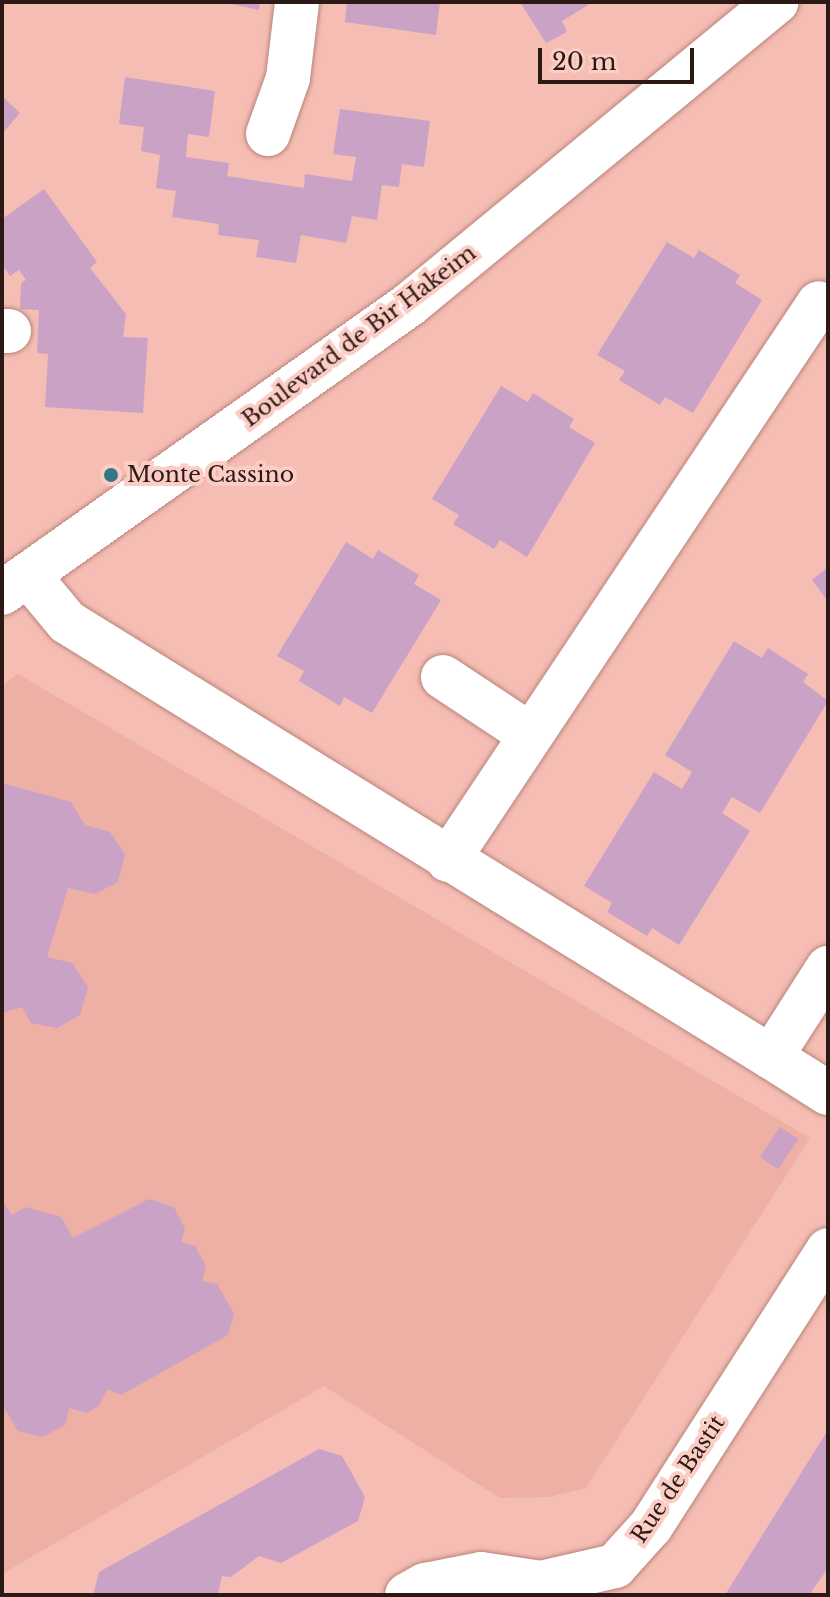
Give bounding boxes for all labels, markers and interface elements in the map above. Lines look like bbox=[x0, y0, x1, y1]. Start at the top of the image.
scale bar bbox=[542, 32, 698, 82]
text: 20 m bbox=[552, 47, 617, 76]
street label: Boulevard de Bir Hakeim bbox=[237, 239, 481, 433]
place label: Monte Cassino bbox=[127, 462, 294, 488]
marker: Monte Cassino bbox=[102, 466, 120, 484]
street label: Rue de Bastit bbox=[626, 1410, 730, 1548]

